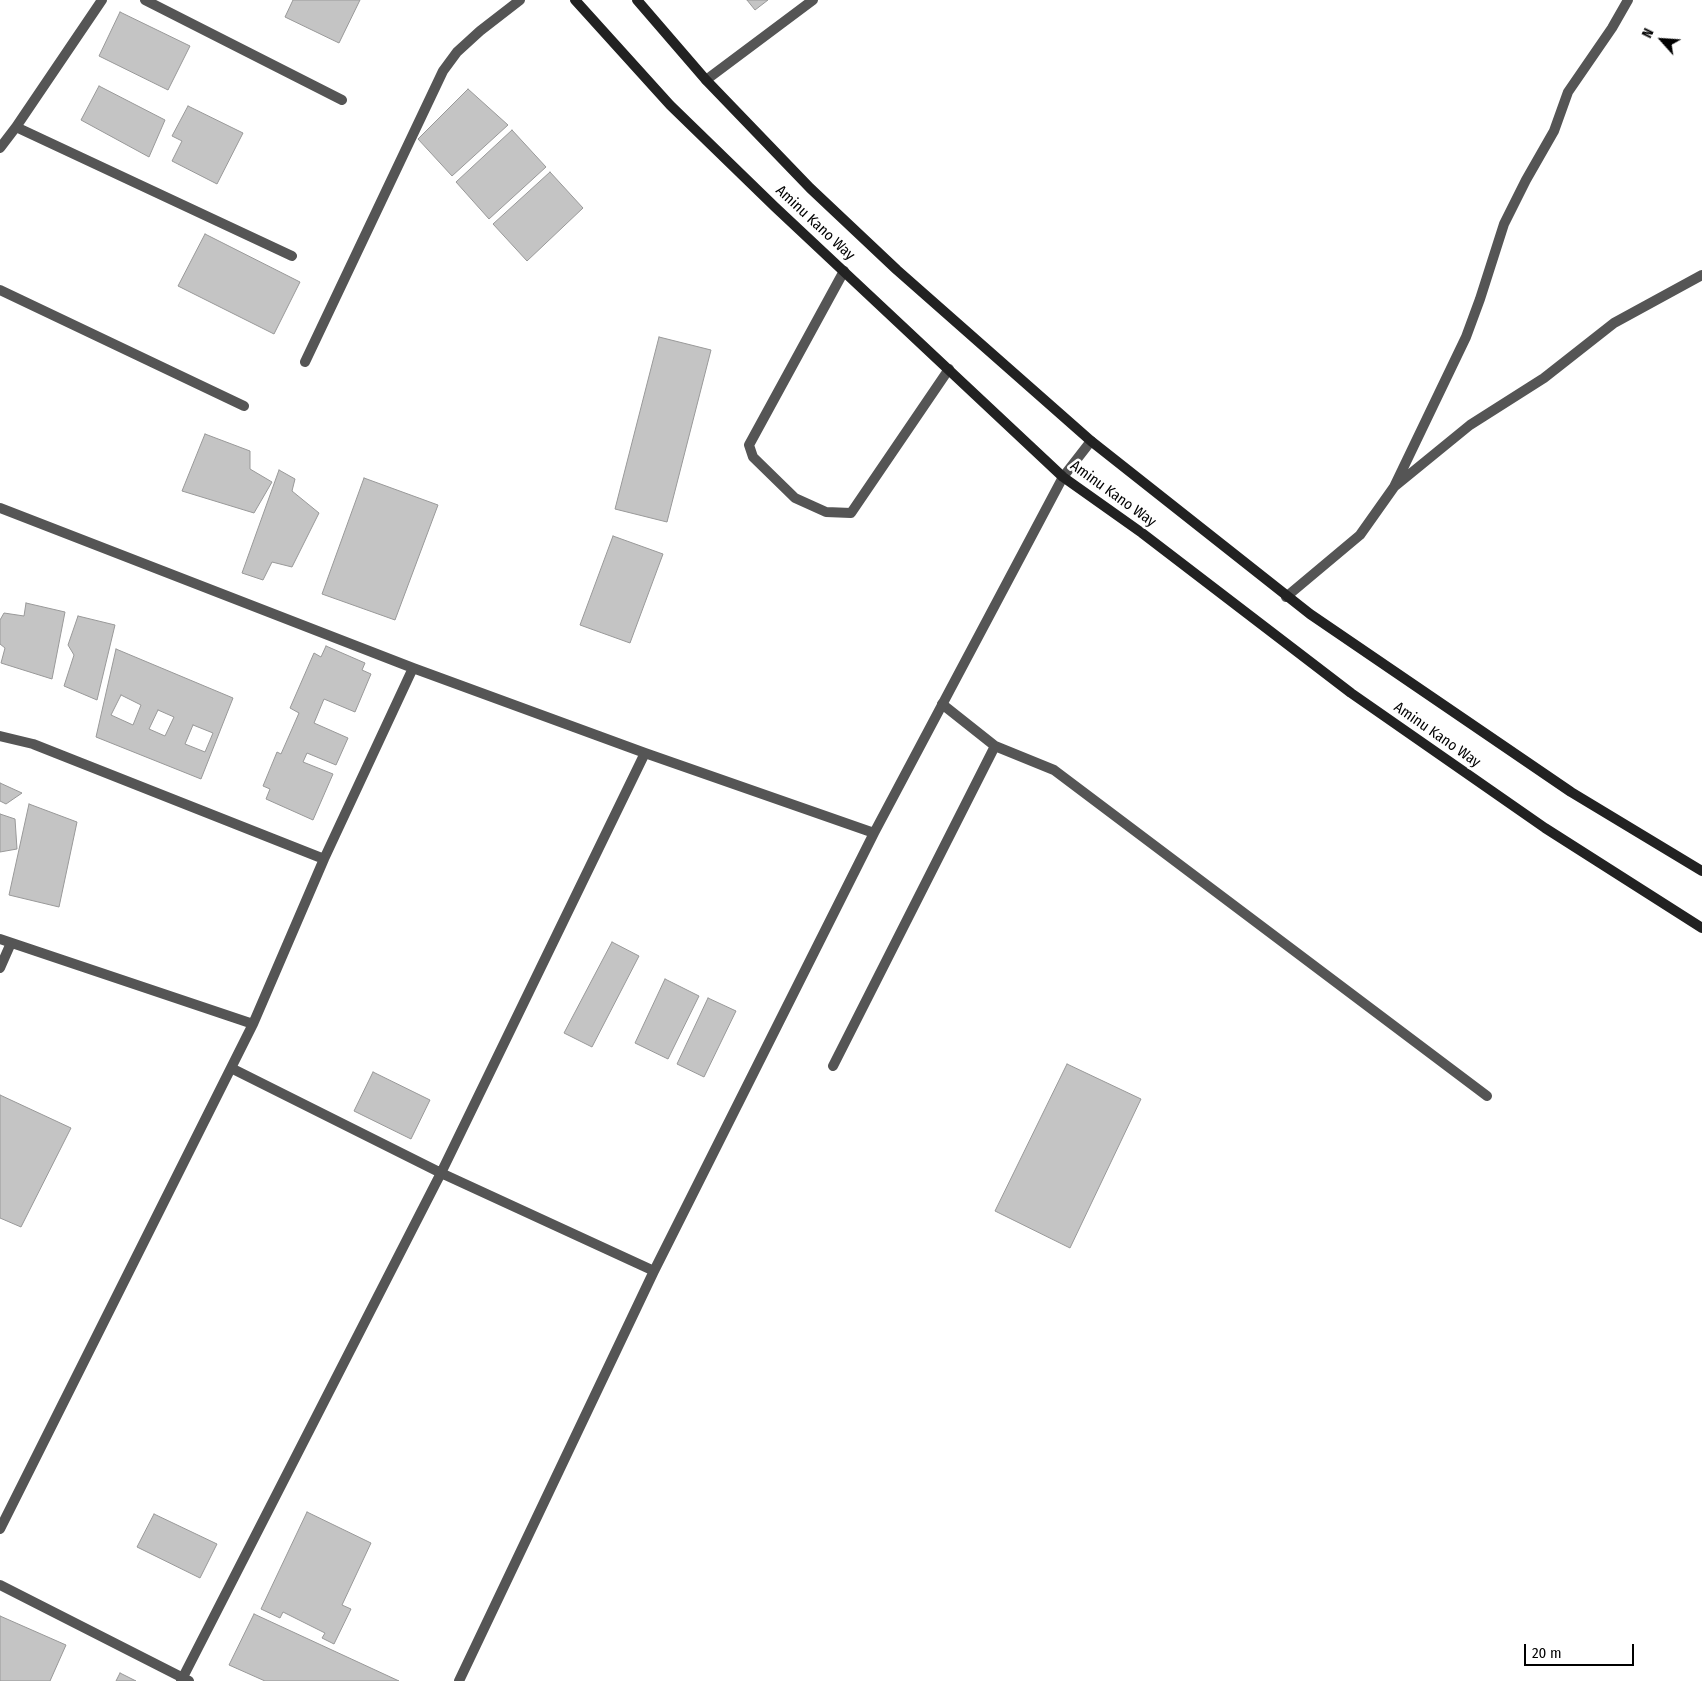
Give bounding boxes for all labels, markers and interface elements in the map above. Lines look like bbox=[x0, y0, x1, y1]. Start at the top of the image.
north arrow bbox=[1637, 15, 1687, 65]
text: N bbox=[1639, 26, 1658, 41]
street label: Aminu Kano Way bbox=[772, 182, 858, 264]
street label: Aminu Kano Way bbox=[1067, 457, 1159, 531]
street label: Aminu Kano Way bbox=[1390, 698, 1484, 772]
scale bar bbox=[1527, 1634, 1637, 1666]
text: 20 m bbox=[1532, 1644, 1562, 1662]

